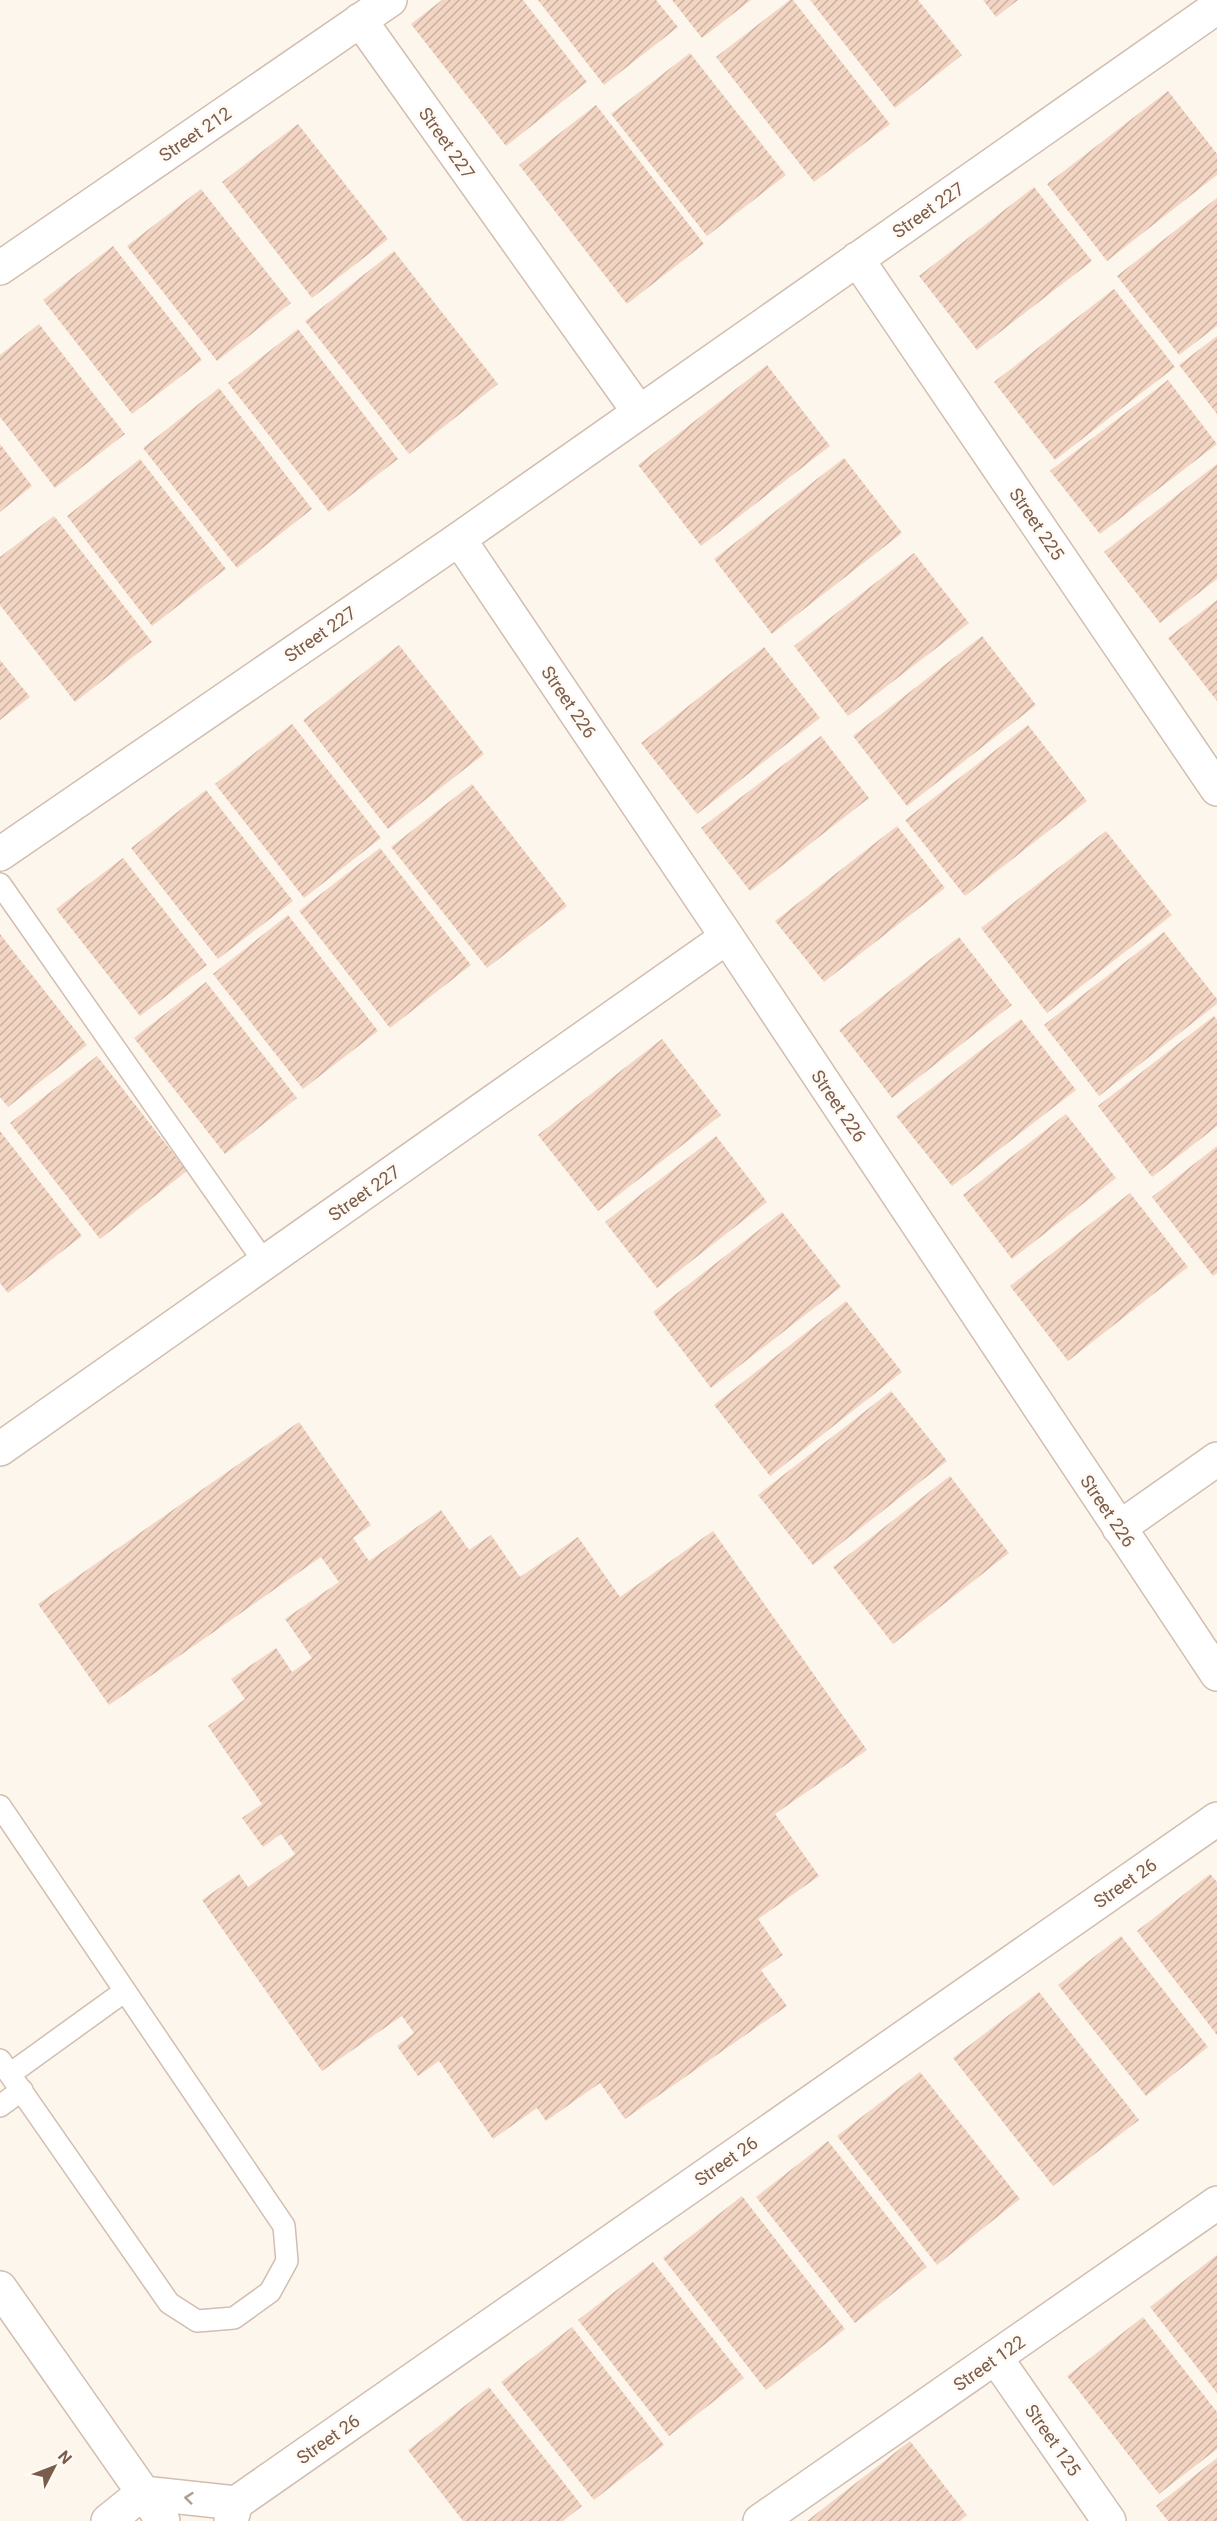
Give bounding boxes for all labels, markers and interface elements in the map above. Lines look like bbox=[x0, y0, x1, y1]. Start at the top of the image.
street label: Street 212 bbox=[155, 102, 235, 166]
street label: Street 227 bbox=[415, 103, 479, 183]
street label: Street 227 bbox=[888, 178, 968, 242]
street label: Street 225 bbox=[1005, 484, 1069, 564]
street label: Street 227 bbox=[280, 602, 360, 666]
street label: Street 226 bbox=[537, 662, 601, 742]
street label: Street 226 bbox=[807, 1066, 871, 1146]
street label: Street 227 bbox=[324, 1161, 404, 1225]
street label: Street 226 bbox=[1076, 1471, 1140, 1551]
street label: Street 26 bbox=[1089, 1854, 1161, 1912]
street label: Street 26 bbox=[690, 2132, 762, 2190]
street label: Street 122 bbox=[949, 2331, 1029, 2395]
street label: Street 125 bbox=[1021, 2400, 1085, 2480]
street label: Street 26 bbox=[292, 2410, 364, 2468]
north arrow bbox=[24, 2437, 84, 2497]
text: N bbox=[54, 2447, 76, 2468]
one-way arrow bbox=[185, 2492, 194, 2505]

